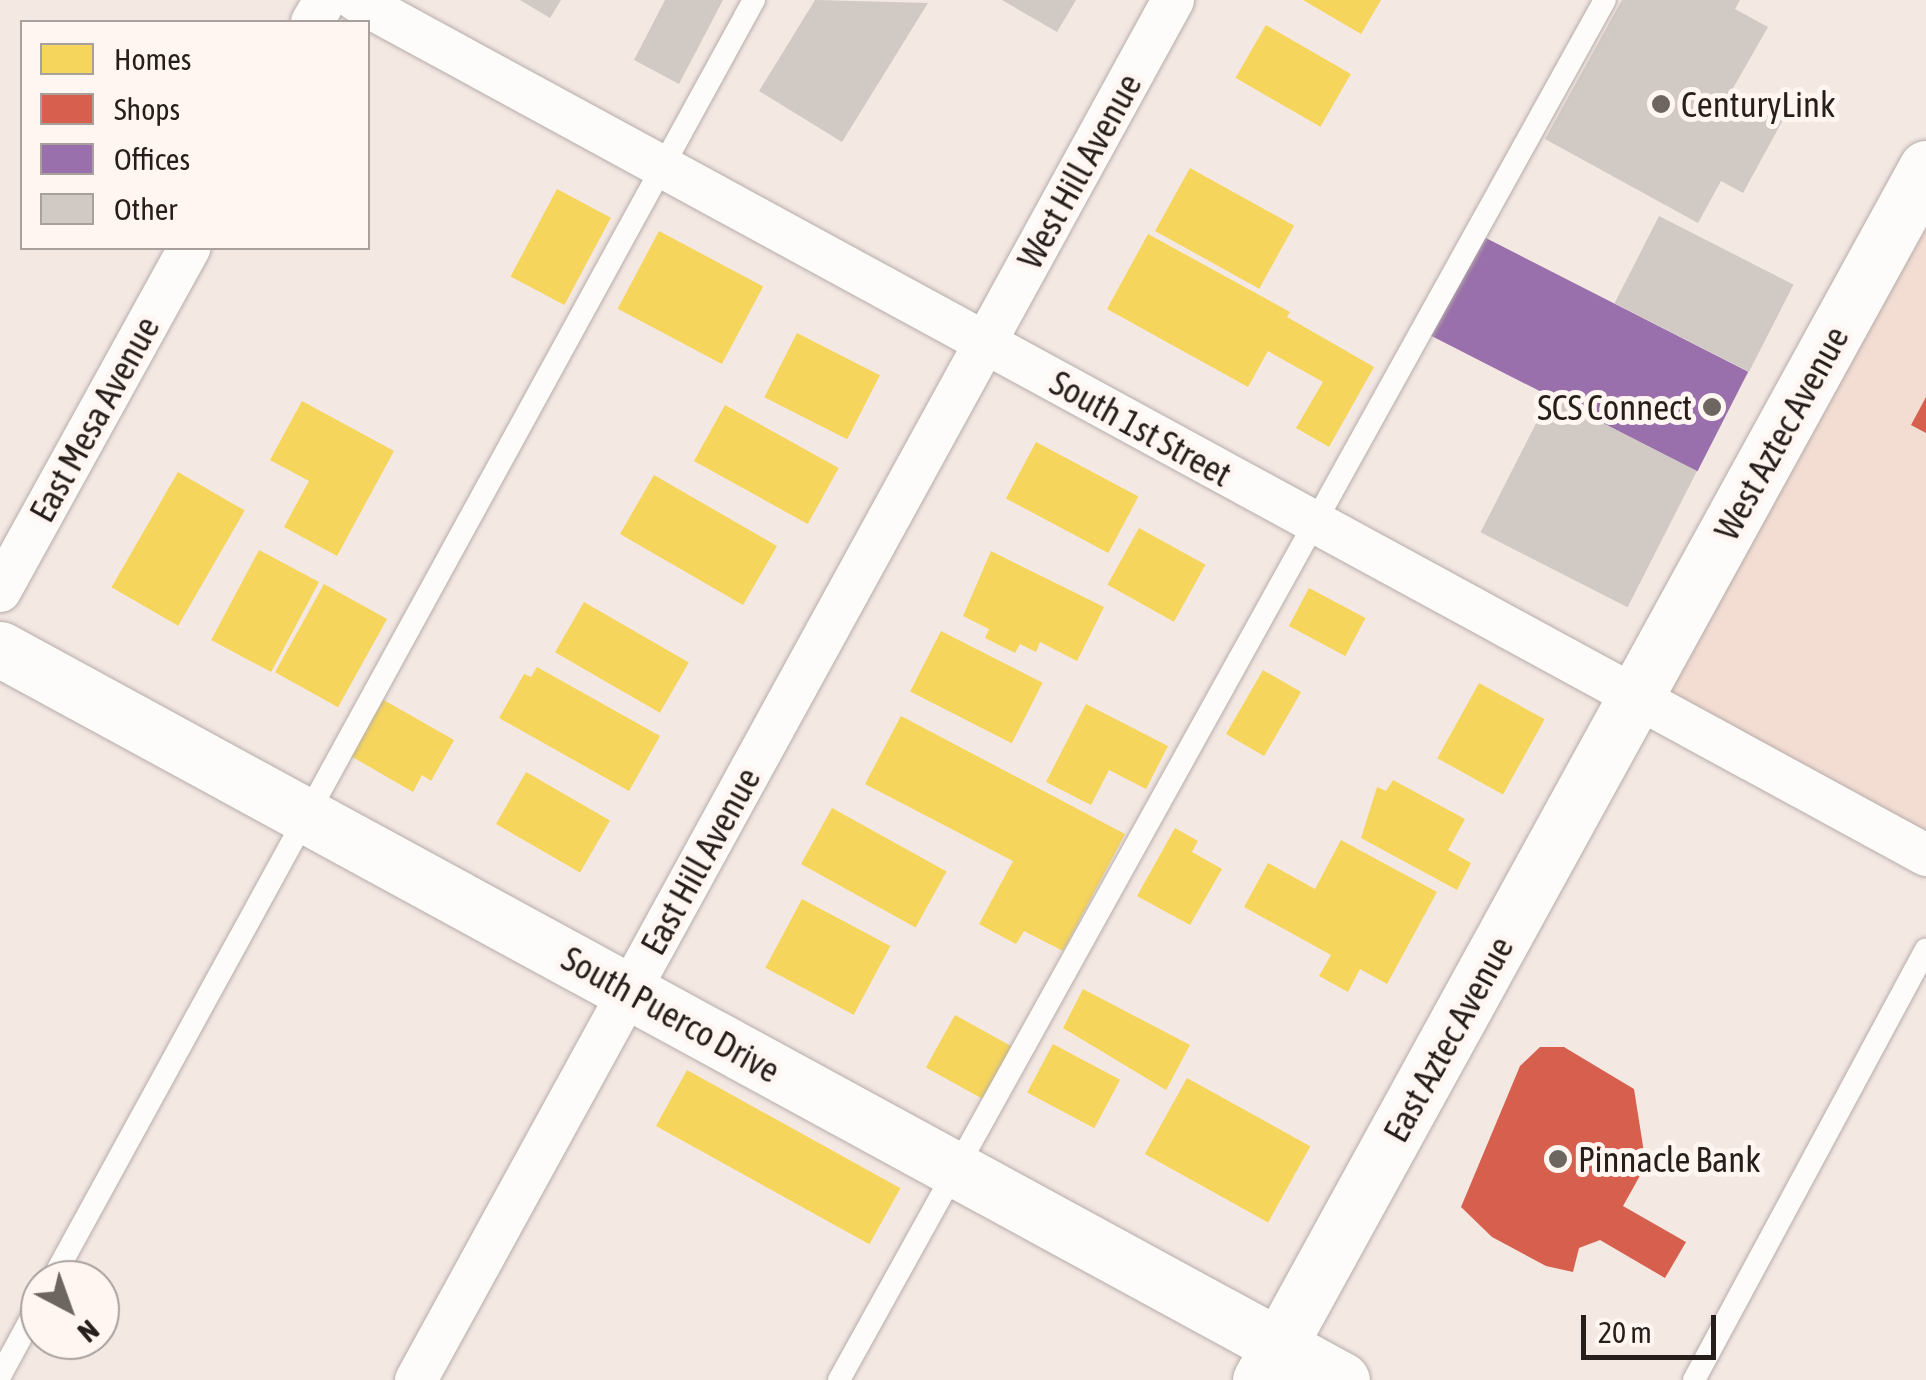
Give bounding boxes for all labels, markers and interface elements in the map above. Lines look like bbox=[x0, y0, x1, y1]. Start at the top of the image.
legend bbox=[20, 20, 370, 250]
text: Homes bbox=[114, 42, 191, 76]
street label: West Hill Avenue bbox=[1008, 66, 1150, 276]
place label: CenturyLink bbox=[1681, 83, 1835, 125]
text: Shops bbox=[114, 92, 180, 126]
marker: CenturyLink bbox=[1650, 93, 1672, 115]
text: Offices bbox=[114, 142, 190, 176]
text: Other bbox=[114, 192, 177, 226]
street label: East Mesa Avenue bbox=[20, 309, 168, 529]
street label: West Aztec Avenue bbox=[1705, 319, 1857, 547]
street label: South 1st Street bbox=[1043, 361, 1239, 495]
place label: SCS Connect bbox=[1537, 386, 1692, 428]
marker: SCS Connect bbox=[1701, 396, 1723, 418]
street label: East Hill Avenue bbox=[631, 760, 769, 962]
street label: East Aztec Avenue bbox=[1374, 929, 1522, 1149]
street label: South Puerco Drive bbox=[555, 937, 787, 1091]
place label: Pinnacle Bank bbox=[1578, 1138, 1761, 1180]
marker: Pinnacle Bank bbox=[1547, 1148, 1569, 1170]
north arrow bbox=[20, 1260, 120, 1360]
scale bar bbox=[1586, 1295, 1721, 1357]
text: N bbox=[72, 1314, 105, 1349]
text: 20 m bbox=[1598, 1315, 1652, 1349]

